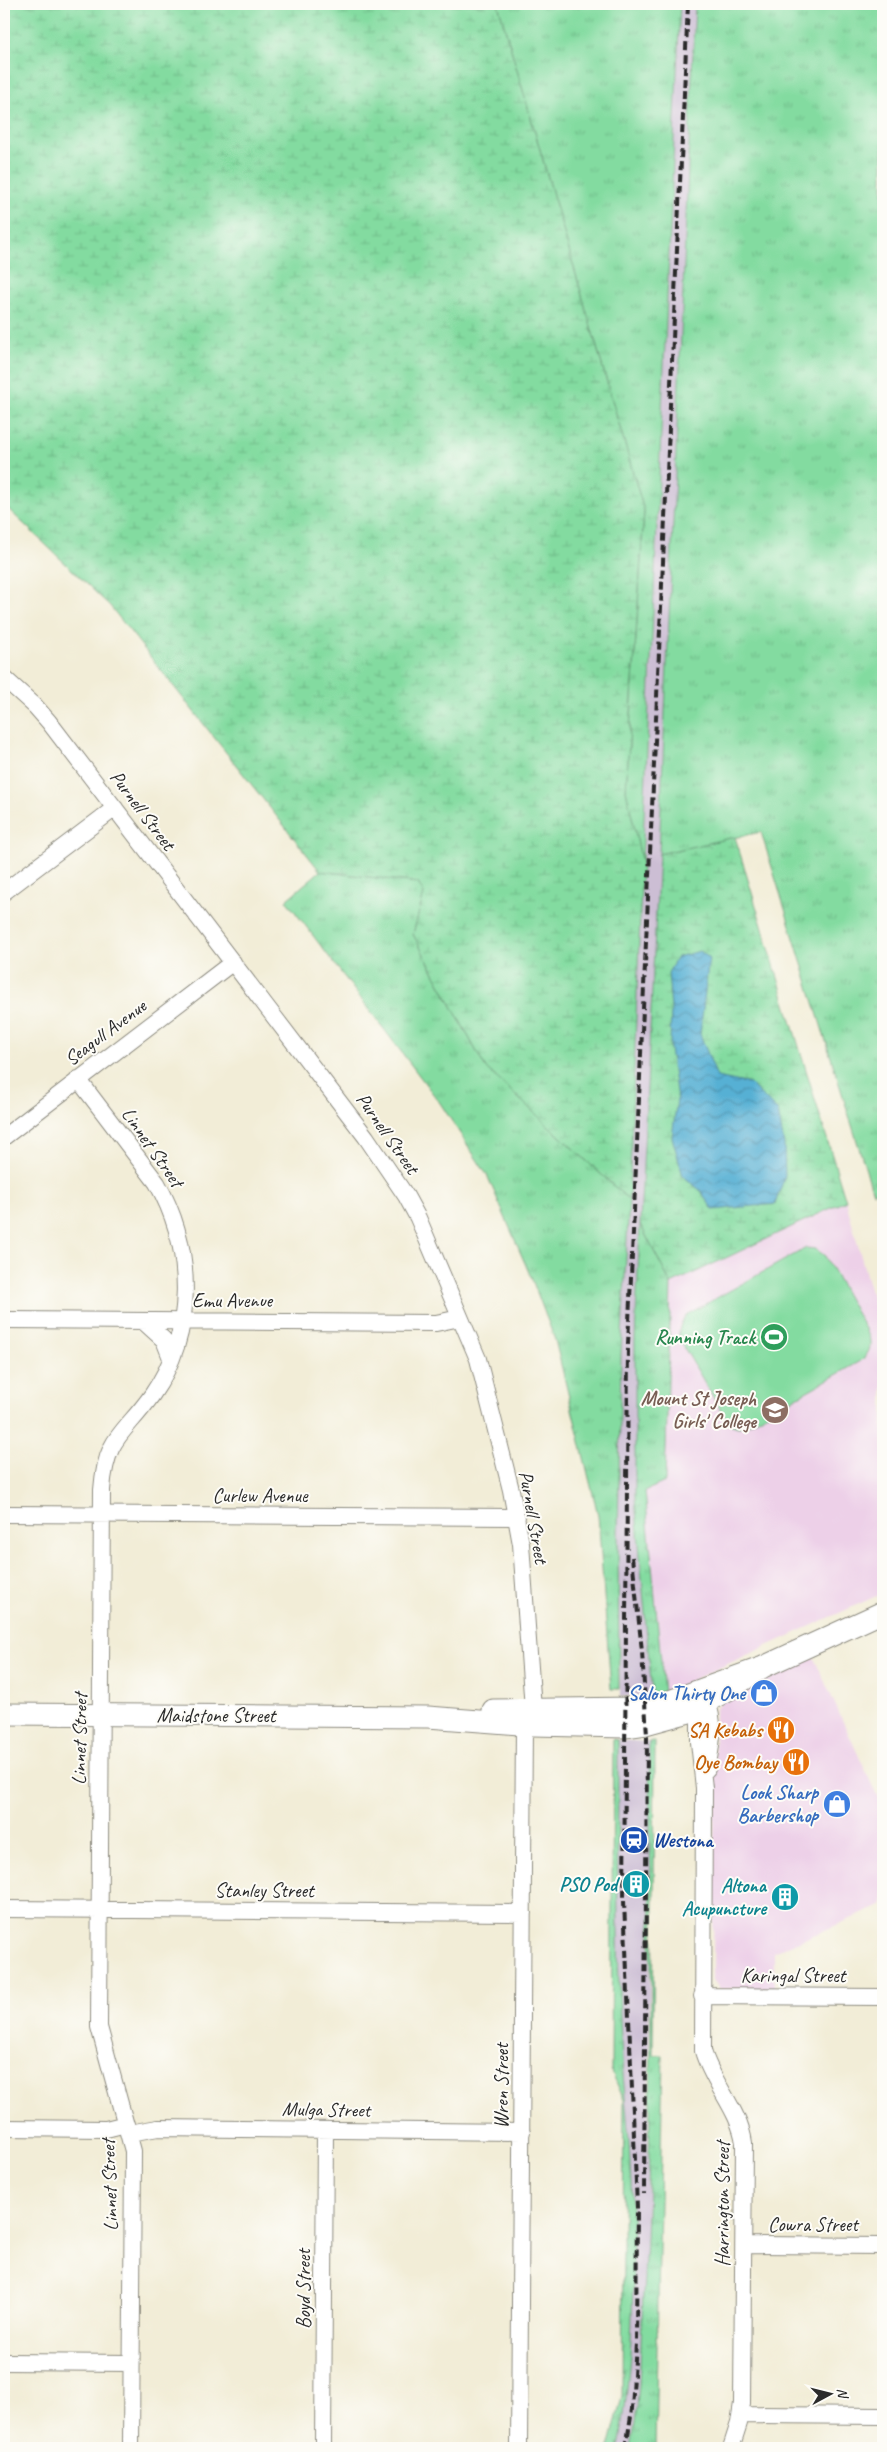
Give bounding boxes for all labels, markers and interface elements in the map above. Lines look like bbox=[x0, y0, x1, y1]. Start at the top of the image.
street label: Purnell Street bbox=[104, 765, 182, 857]
street label: Seagull Avenue bbox=[59, 993, 152, 1071]
street label: Purnell Street bbox=[351, 1088, 426, 1181]
street label: Linnet Street bbox=[116, 1102, 191, 1195]
street label: Emu Avenue bbox=[192, 1288, 274, 1313]
sports icon: Running Track bbox=[759, 1322, 789, 1352]
place label: Running Track bbox=[655, 1325, 758, 1350]
place label: Mount St Joseph Girls' College bbox=[641, 1386, 757, 1434]
school or university icon: Mount St Joseph Girls' College bbox=[760, 1395, 790, 1425]
street label: Purnell Street bbox=[513, 1469, 554, 1568]
street label: Curlew Avenue bbox=[213, 1483, 309, 1508]
shop icon: Salon Thirty One bbox=[749, 1678, 779, 1708]
place label: Salon Thirty One bbox=[628, 1681, 747, 1706]
street label: Linnet Street bbox=[66, 1689, 93, 1785]
street label: Maidstone Street bbox=[157, 1703, 278, 1728]
restaurant icon: SA Kebabs bbox=[766, 1715, 796, 1745]
place label: SA Kebabs bbox=[688, 1718, 764, 1743]
restaurant icon: Oye Bombay bbox=[781, 1747, 811, 1777]
place label: Oye Bombay bbox=[694, 1750, 779, 1775]
place label: Look Sharp Barbershop bbox=[738, 1780, 819, 1828]
shop icon: Look Sharp Barbershop bbox=[822, 1789, 852, 1819]
station icon: Westona bbox=[619, 1825, 649, 1855]
place label: Westona bbox=[653, 1828, 714, 1853]
building icon: PSO Pod bbox=[621, 1869, 651, 1899]
place label: PSO Pod bbox=[559, 1872, 621, 1897]
place label: Altona Acupuncture bbox=[682, 1873, 768, 1921]
street label: Stanley Street bbox=[214, 1878, 316, 1903]
building icon: Altona Acupuncture bbox=[770, 1882, 800, 1912]
street label: Karingal Street bbox=[741, 1963, 848, 1988]
street label: Wren Street bbox=[489, 2041, 514, 2129]
street label: Mulga Street bbox=[282, 2096, 373, 2123]
street label: Linnet Street bbox=[95, 2135, 124, 2231]
street label: Harrington Street bbox=[710, 2138, 735, 2267]
street label: Cowra Street bbox=[768, 2212, 860, 2237]
street label: Boyd Street bbox=[291, 2247, 316, 2329]
north arrow bbox=[804, 2370, 854, 2420]
text: N bbox=[833, 2387, 852, 2400]

